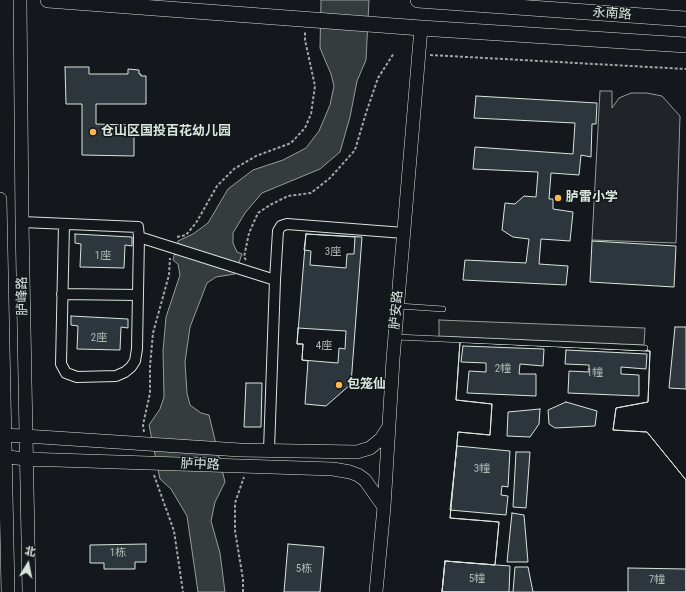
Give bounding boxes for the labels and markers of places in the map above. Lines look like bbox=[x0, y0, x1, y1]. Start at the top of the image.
place label: 仓山区国投百花幼儿园 bbox=[101, 124, 231, 140]
marker: 仓山区国投百花幼儿园 bbox=[88, 127, 98, 137]
place label: 胪雷小学 bbox=[566, 190, 618, 206]
marker: 胪雷小学 bbox=[553, 193, 563, 203]
place label: 包笼仙 bbox=[347, 377, 386, 393]
marker: 包笼仙 bbox=[334, 380, 344, 390]

